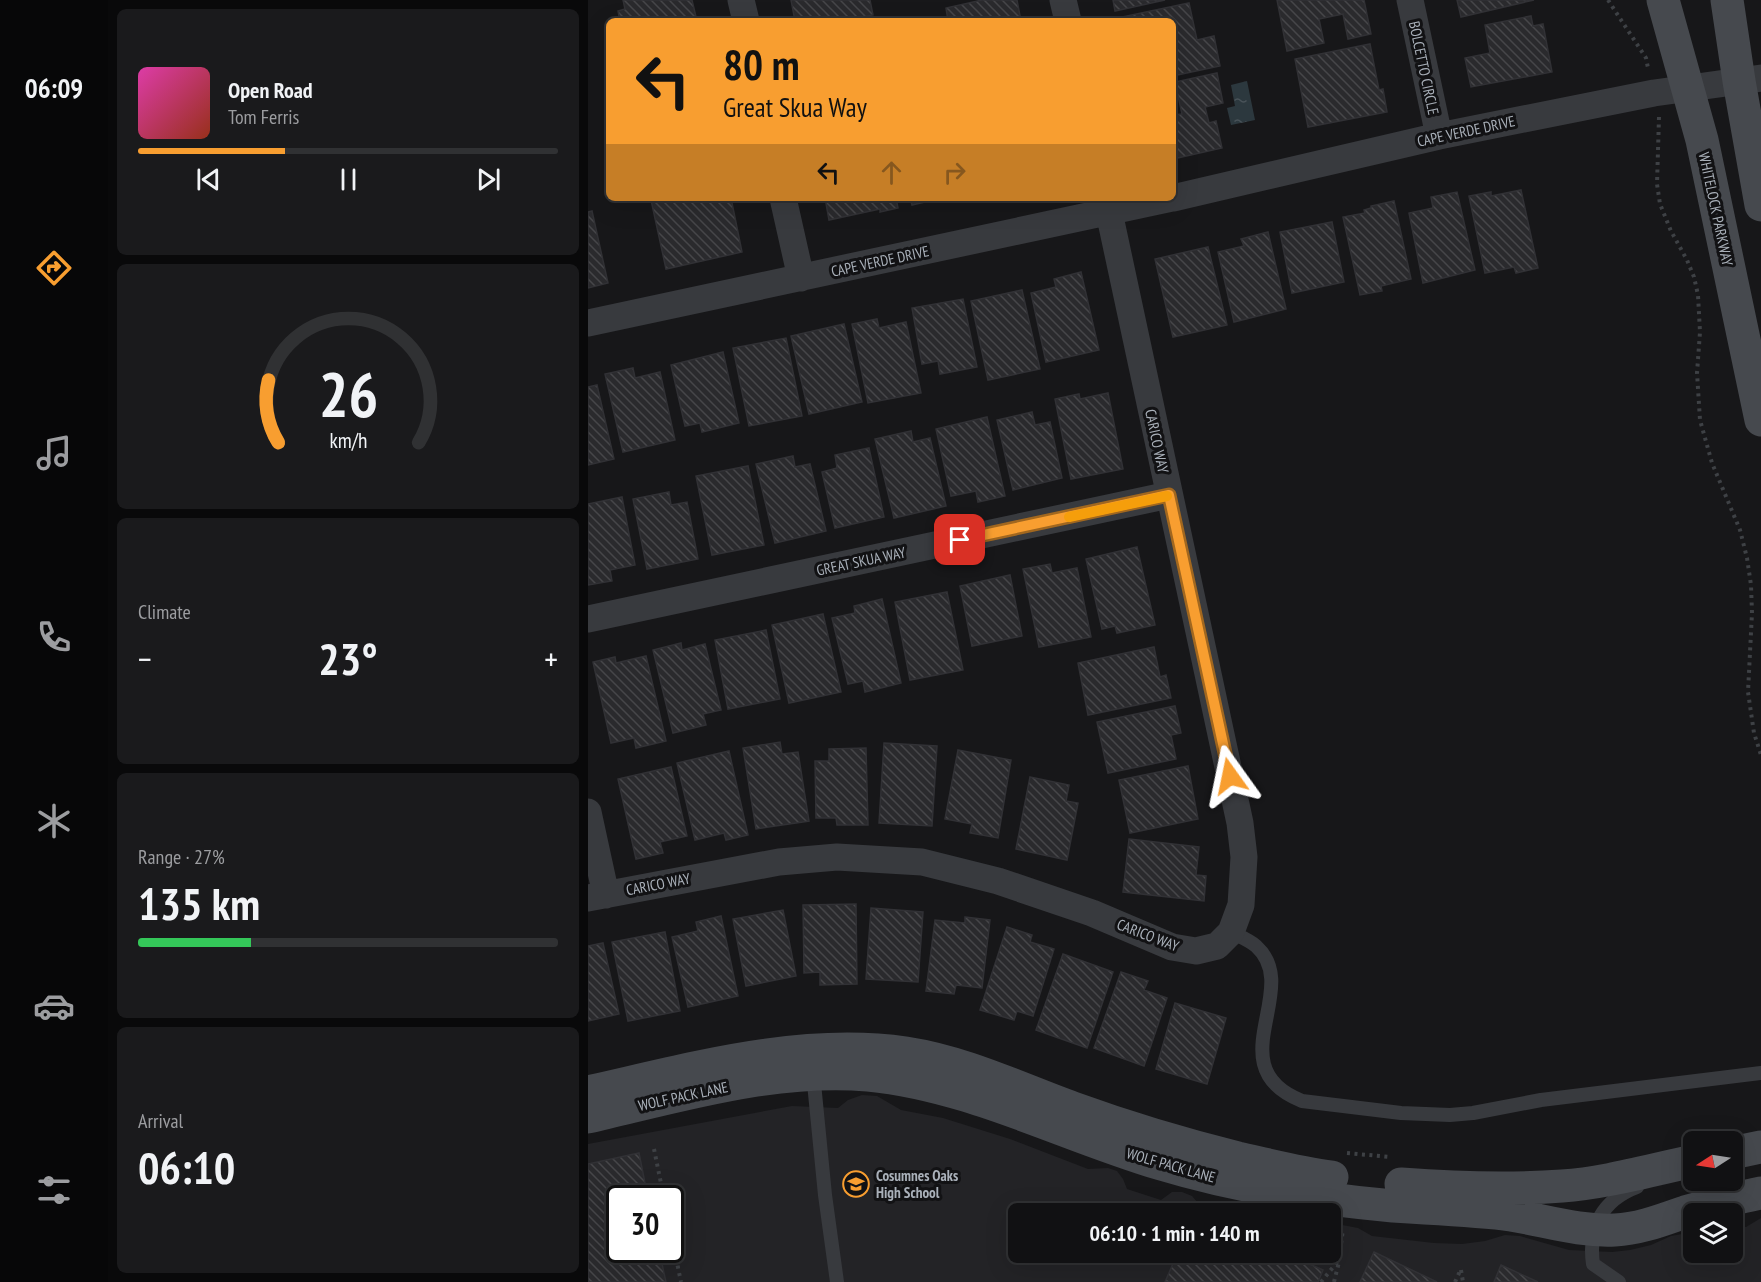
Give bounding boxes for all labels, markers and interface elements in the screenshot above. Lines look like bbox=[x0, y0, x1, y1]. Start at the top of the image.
street label: BOLCETTO CIRCLE bbox=[1405, 19, 1443, 117]
text: 80 m bbox=[723, 37, 800, 92]
icon: left bbox=[624, 42, 702, 120]
text: 06:09 bbox=[25, 71, 83, 105]
text: Open Road bbox=[228, 76, 313, 104]
text: Great Skua Way bbox=[723, 90, 867, 124]
text: Tom Ferris bbox=[228, 104, 299, 130]
street label: CAPE VERDE DRIVE bbox=[1415, 111, 1517, 151]
street label: WHITELOCK PARKWAY bbox=[1695, 150, 1737, 268]
icon: left bbox=[812, 156, 845, 189]
icon: ahead bbox=[875, 156, 908, 189]
icon: right bbox=[938, 156, 971, 189]
icon: previous bbox=[192, 163, 225, 196]
icon: pause bbox=[332, 163, 365, 196]
icon: next bbox=[472, 163, 505, 196]
street label: CAPE VERDE DRIVE bbox=[829, 241, 931, 281]
icon: directions bbox=[33, 247, 75, 289]
text: 26 bbox=[318, 354, 378, 435]
street label: CARICO WAY bbox=[1141, 407, 1173, 475]
text: km/h bbox=[329, 427, 367, 455]
icon: music bbox=[33, 432, 75, 474]
pin bbox=[934, 514, 985, 565]
icon: arrive bbox=[943, 523, 976, 556]
street label: GREAT SKUA WAY bbox=[815, 542, 907, 580]
text: Climate bbox=[138, 599, 191, 625]
icon: phone bbox=[33, 616, 75, 658]
text: 23° bbox=[318, 629, 378, 687]
text: − bbox=[138, 637, 152, 680]
text: + bbox=[544, 637, 558, 680]
position arrow bbox=[1198, 744, 1262, 808]
icon: climate bbox=[33, 800, 75, 842]
text: Range · 27% bbox=[138, 844, 225, 870]
street label: CARICO WAY bbox=[624, 868, 692, 900]
text: 135 km bbox=[138, 874, 260, 932]
street label: CARICO WAY bbox=[1114, 915, 1182, 956]
icon: car bbox=[33, 985, 75, 1027]
street label: WOLF PACK LANE bbox=[636, 1077, 730, 1115]
text: Arrival bbox=[138, 1108, 183, 1134]
north arrow bbox=[1683, 1131, 1743, 1191]
map controls bbox=[1683, 1131, 1743, 1263]
text: 06:10 bbox=[138, 1138, 235, 1196]
street label: WOLF PACK LANE bbox=[1124, 1143, 1218, 1187]
place label: Cosumnes Oaks High School bbox=[876, 1166, 958, 1202]
icon: filters bbox=[33, 1169, 75, 1211]
school or university icon: Cosumnes Oaks High School bbox=[841, 1169, 871, 1199]
speed limit sign: 30 bbox=[606, 1185, 684, 1263]
button: layers bbox=[1683, 1203, 1743, 1263]
text: 06:10 · 1 min · 140 m bbox=[1089, 1219, 1260, 1247]

